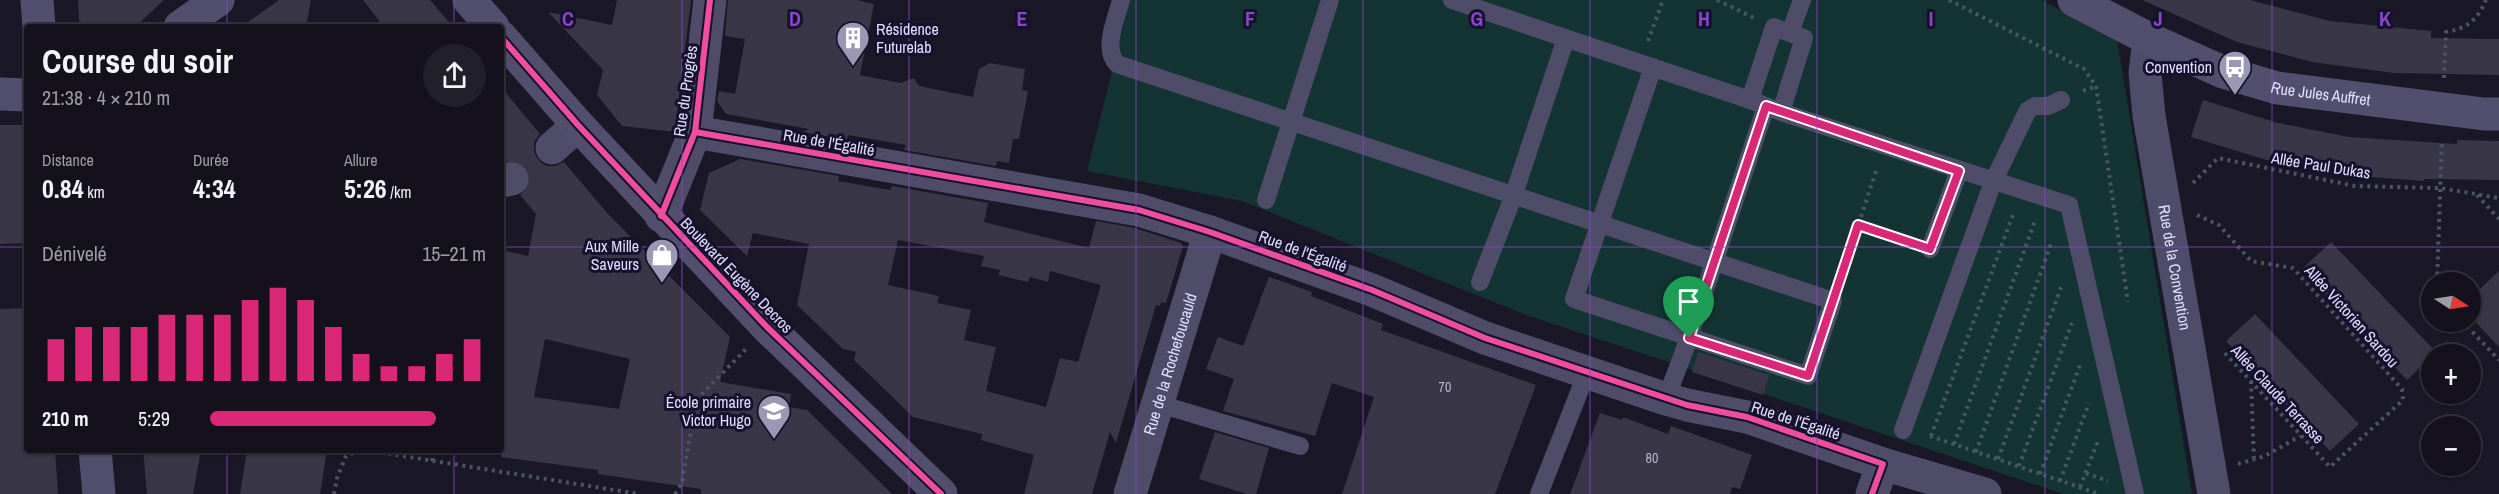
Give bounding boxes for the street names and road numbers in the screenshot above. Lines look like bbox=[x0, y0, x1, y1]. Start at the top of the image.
street label: Rue du Progrès bbox=[668, 44, 702, 138]
street label: Rue Jules Auffret bbox=[2268, 76, 2372, 111]
street label: Rue de l'Égalité bbox=[782, 123, 876, 161]
street label: Allée Paul Dukas bbox=[2269, 146, 2372, 184]
street label: Rue de la Convention bbox=[2153, 203, 2197, 332]
street label: Boulevard Eugène Decros bbox=[676, 212, 798, 338]
street label: Rue de l'Égalité bbox=[1256, 225, 1350, 277]
street label: Allée Victorien Sardou bbox=[2299, 259, 2404, 372]
street label: Rue de la Rochefoucauld bbox=[1138, 290, 1202, 438]
street label: Allée Claude Terrasse bbox=[2226, 339, 2330, 448]
street label: Rue de l'Égalité bbox=[1749, 395, 1843, 445]

